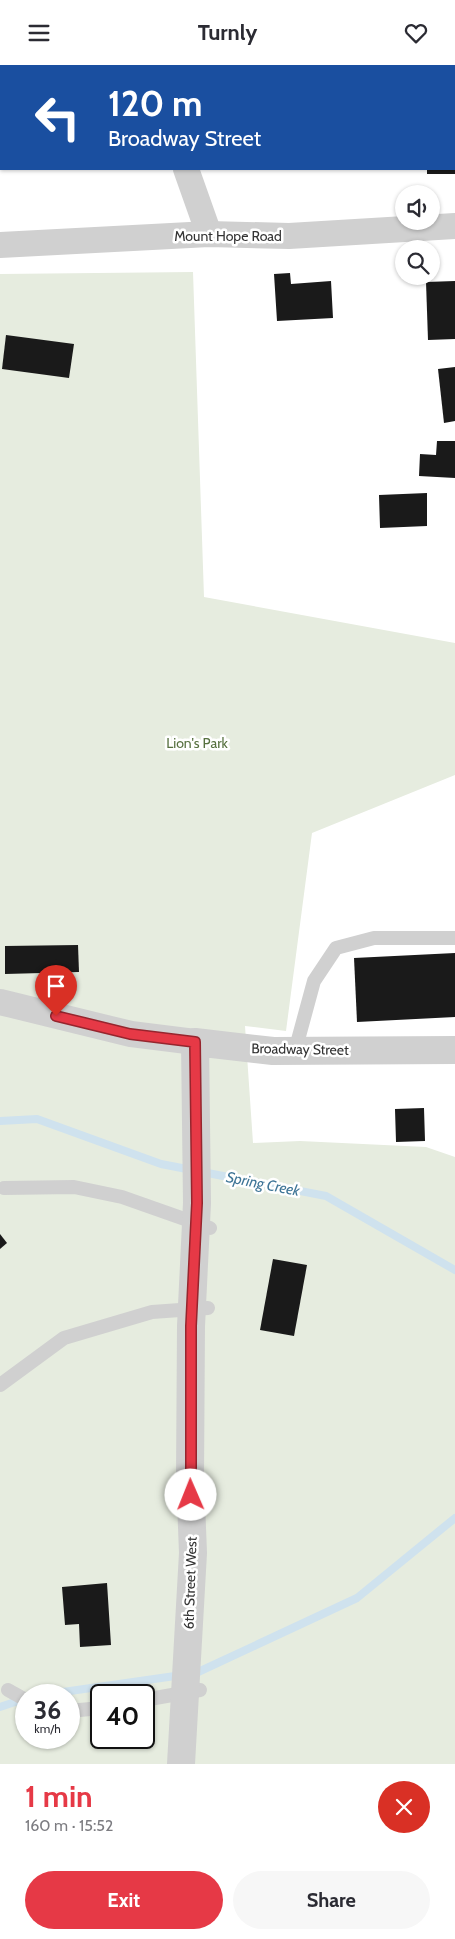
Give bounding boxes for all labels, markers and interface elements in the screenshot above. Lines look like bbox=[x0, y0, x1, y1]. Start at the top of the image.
icon: menu bbox=[25, 19, 53, 47]
text: Turnly bbox=[198, 19, 257, 46]
icon: heart bbox=[402, 19, 430, 47]
text: 120 m bbox=[108, 82, 202, 125]
icon: left bbox=[25, 85, 90, 150]
text: Broadway Street bbox=[108, 125, 261, 152]
map controls bbox=[395, 185, 440, 285]
button: sound bbox=[395, 185, 440, 230]
street label: Mount Hope Road bbox=[174, 227, 282, 245]
button: search bbox=[395, 240, 440, 285]
park label: Lion's Park bbox=[166, 734, 229, 752]
pin bbox=[35, 965, 77, 1016]
icon: arrive bbox=[42, 972, 70, 1000]
street label: Broadway Street bbox=[251, 1039, 349, 1059]
water label: Spring Creek bbox=[225, 1168, 302, 1200]
position arrow bbox=[164, 1468, 216, 1520]
street label: 6th Street West bbox=[179, 1536, 201, 1630]
speed limit sign: 40 bbox=[90, 1684, 155, 1749]
text: 36 bbox=[34, 1695, 61, 1725]
text: km/h bbox=[34, 1721, 61, 1736]
text: 1 min bbox=[25, 1778, 93, 1815]
button: close bbox=[378, 1781, 430, 1833]
text: 160 m · 15:52 bbox=[25, 1816, 113, 1835]
button: Exit bbox=[25, 1871, 223, 1929]
button: Share bbox=[233, 1871, 430, 1929]

